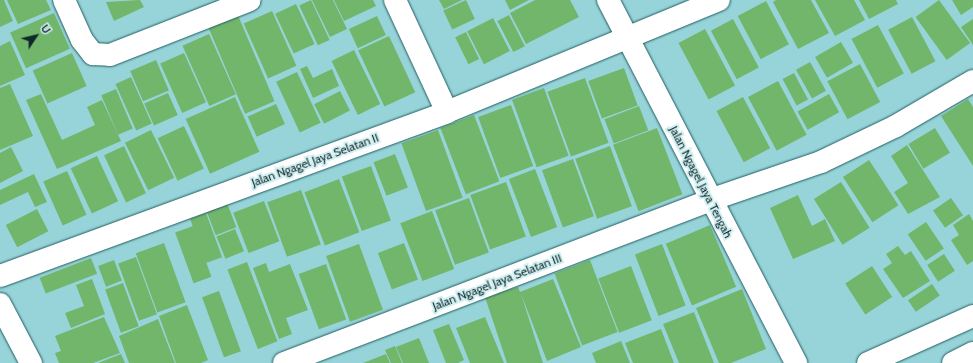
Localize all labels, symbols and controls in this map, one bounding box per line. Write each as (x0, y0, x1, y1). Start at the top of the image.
north arrow (16, 16, 56, 56)
text: U (38, 22, 54, 36)
street label: Jalan Ngagel Jaya Tengah (666, 124, 736, 240)
street label: Jalan Ngagel Jaya Selatan II (249, 130, 381, 190)
street label: Jalan Ngagel Jaya Selatan III (430, 251, 564, 313)

